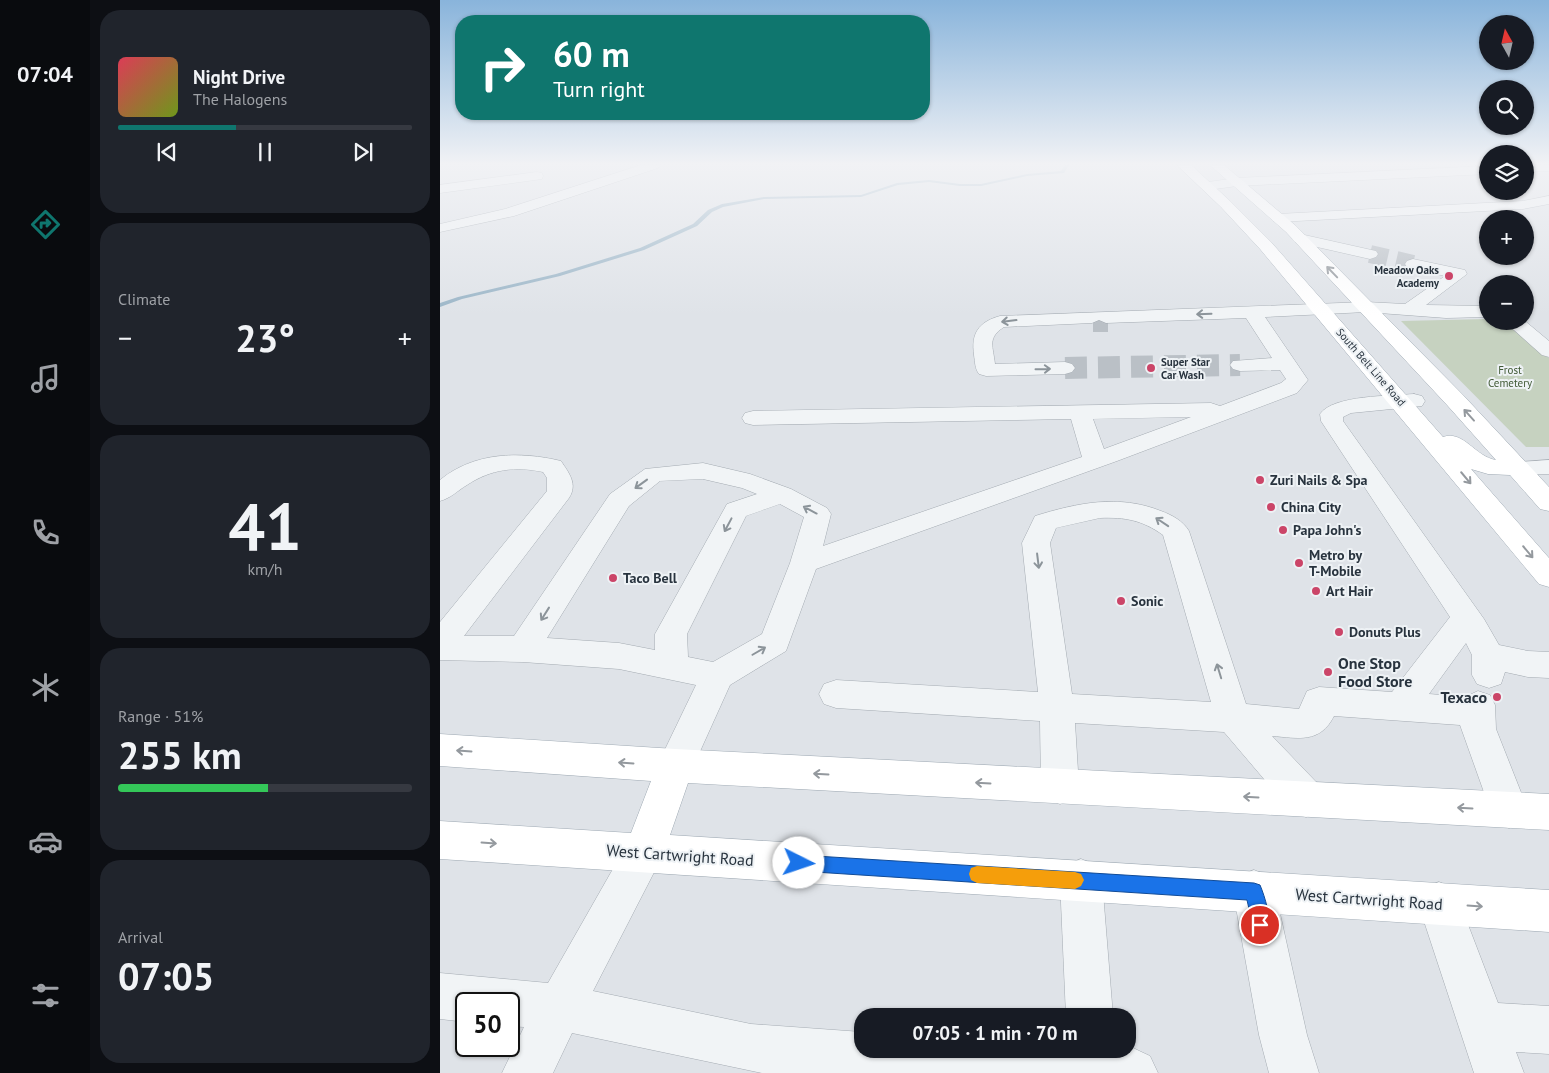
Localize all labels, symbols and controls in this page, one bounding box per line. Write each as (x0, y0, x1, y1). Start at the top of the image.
north arrow (1479, 15, 1534, 70)
map controls (1479, 15, 1534, 330)
text: 60 m (553, 31, 630, 77)
icon: right (470, 35, 535, 100)
text: 07:04 (17, 60, 73, 88)
text: Night Drive (193, 65, 285, 89)
text: Turn right (553, 75, 645, 103)
button: search (1479, 80, 1534, 135)
text: The Halogens (193, 89, 287, 109)
icon: previous (153, 138, 181, 166)
icon: pause (251, 138, 279, 166)
icon: next (349, 138, 377, 166)
button: layers (1479, 145, 1534, 200)
icon: directions (28, 207, 63, 242)
button: + (1479, 210, 1534, 265)
place label: Meadow Oaks Academy (1374, 263, 1440, 290)
one-way arrow (1326, 266, 1338, 279)
marker: Meadow Oaks Academy (1443, 270, 1455, 282)
button: − (1479, 275, 1534, 330)
text: Climate (118, 289, 170, 309)
one-way arrow (1196, 309, 1212, 318)
text: 23° (235, 313, 295, 362)
one-way arrow (1001, 316, 1017, 326)
text: − (118, 319, 132, 356)
text: + (398, 319, 412, 356)
street label: South Belt Line Road (1333, 325, 1409, 409)
place label: Super Star Car Wash (1161, 355, 1210, 382)
icon: music (28, 361, 63, 396)
marker: Super Star Car Wash (1145, 362, 1157, 374)
park label: Frost Cemetery (1488, 363, 1533, 390)
one-way arrow (1034, 364, 1051, 374)
one-way arrow (1463, 408, 1475, 421)
place label: Zuri Nails & Spa (1270, 471, 1368, 489)
one-way arrow (1460, 472, 1472, 485)
marker: Zuri Nails & Spa (1254, 474, 1266, 486)
one-way arrow (634, 479, 648, 489)
text: 41 (228, 484, 302, 568)
place label: China City (1281, 498, 1341, 516)
marker: China City (1265, 501, 1277, 513)
one-way arrow (803, 504, 818, 514)
icon: phone (28, 515, 63, 550)
one-way arrow (1155, 517, 1169, 527)
one-way arrow (723, 518, 733, 533)
place label: Papa John's (1293, 521, 1362, 539)
marker: Papa John's (1277, 524, 1289, 536)
one-way arrow (1522, 545, 1533, 558)
place label: Metro by T-Mobile (1309, 546, 1363, 580)
one-way arrow (1033, 553, 1043, 569)
marker: Metro by T-Mobile (1293, 557, 1305, 569)
text: km/h (247, 559, 283, 579)
place label: Taco Bell (623, 569, 678, 587)
marker: Taco Bell (607, 572, 619, 584)
place label: Art Hair (1326, 582, 1373, 600)
marker: Art Hair (1310, 585, 1322, 597)
place label: Sonic (1131, 592, 1163, 610)
marker: Sonic (1115, 595, 1127, 607)
one-way arrow (540, 606, 550, 620)
place label: Donuts Plus (1349, 623, 1421, 641)
marker: Donuts Plus (1333, 626, 1345, 638)
one-way arrow (752, 646, 766, 656)
place label: One Stop Food Store (1338, 653, 1412, 691)
one-way arrow (1213, 663, 1223, 679)
marker: One Stop Food Store (1322, 666, 1334, 678)
icon: climate (28, 670, 63, 705)
place label: Texaco (1441, 687, 1487, 707)
marker: Texaco (1491, 691, 1503, 703)
text: Range · 51% (118, 706, 203, 726)
text: 255 km (118, 730, 242, 779)
one-way arrow (456, 747, 472, 756)
one-way arrow (619, 758, 635, 767)
one-way arrow (813, 769, 829, 779)
one-way arrow (975, 778, 991, 787)
one-way arrow (1243, 792, 1259, 801)
one-way arrow (1458, 803, 1474, 812)
icon: car (28, 824, 63, 859)
position arrow (772, 836, 824, 888)
one-way arrow (480, 839, 496, 848)
street label: West Cartwright Road (606, 840, 754, 870)
street label: West Cartwright Road (1295, 884, 1443, 914)
one-way arrow (1467, 901, 1483, 910)
pin (1239, 904, 1281, 946)
icon: arrive (1246, 911, 1274, 939)
text: Arrival (118, 927, 163, 947)
text: 07:05 (118, 951, 214, 1000)
icon: filters (28, 978, 63, 1013)
speed limit sign: 50 (455, 992, 520, 1057)
text: 07:05 · 1 min · 70 m (912, 1021, 1078, 1045)

